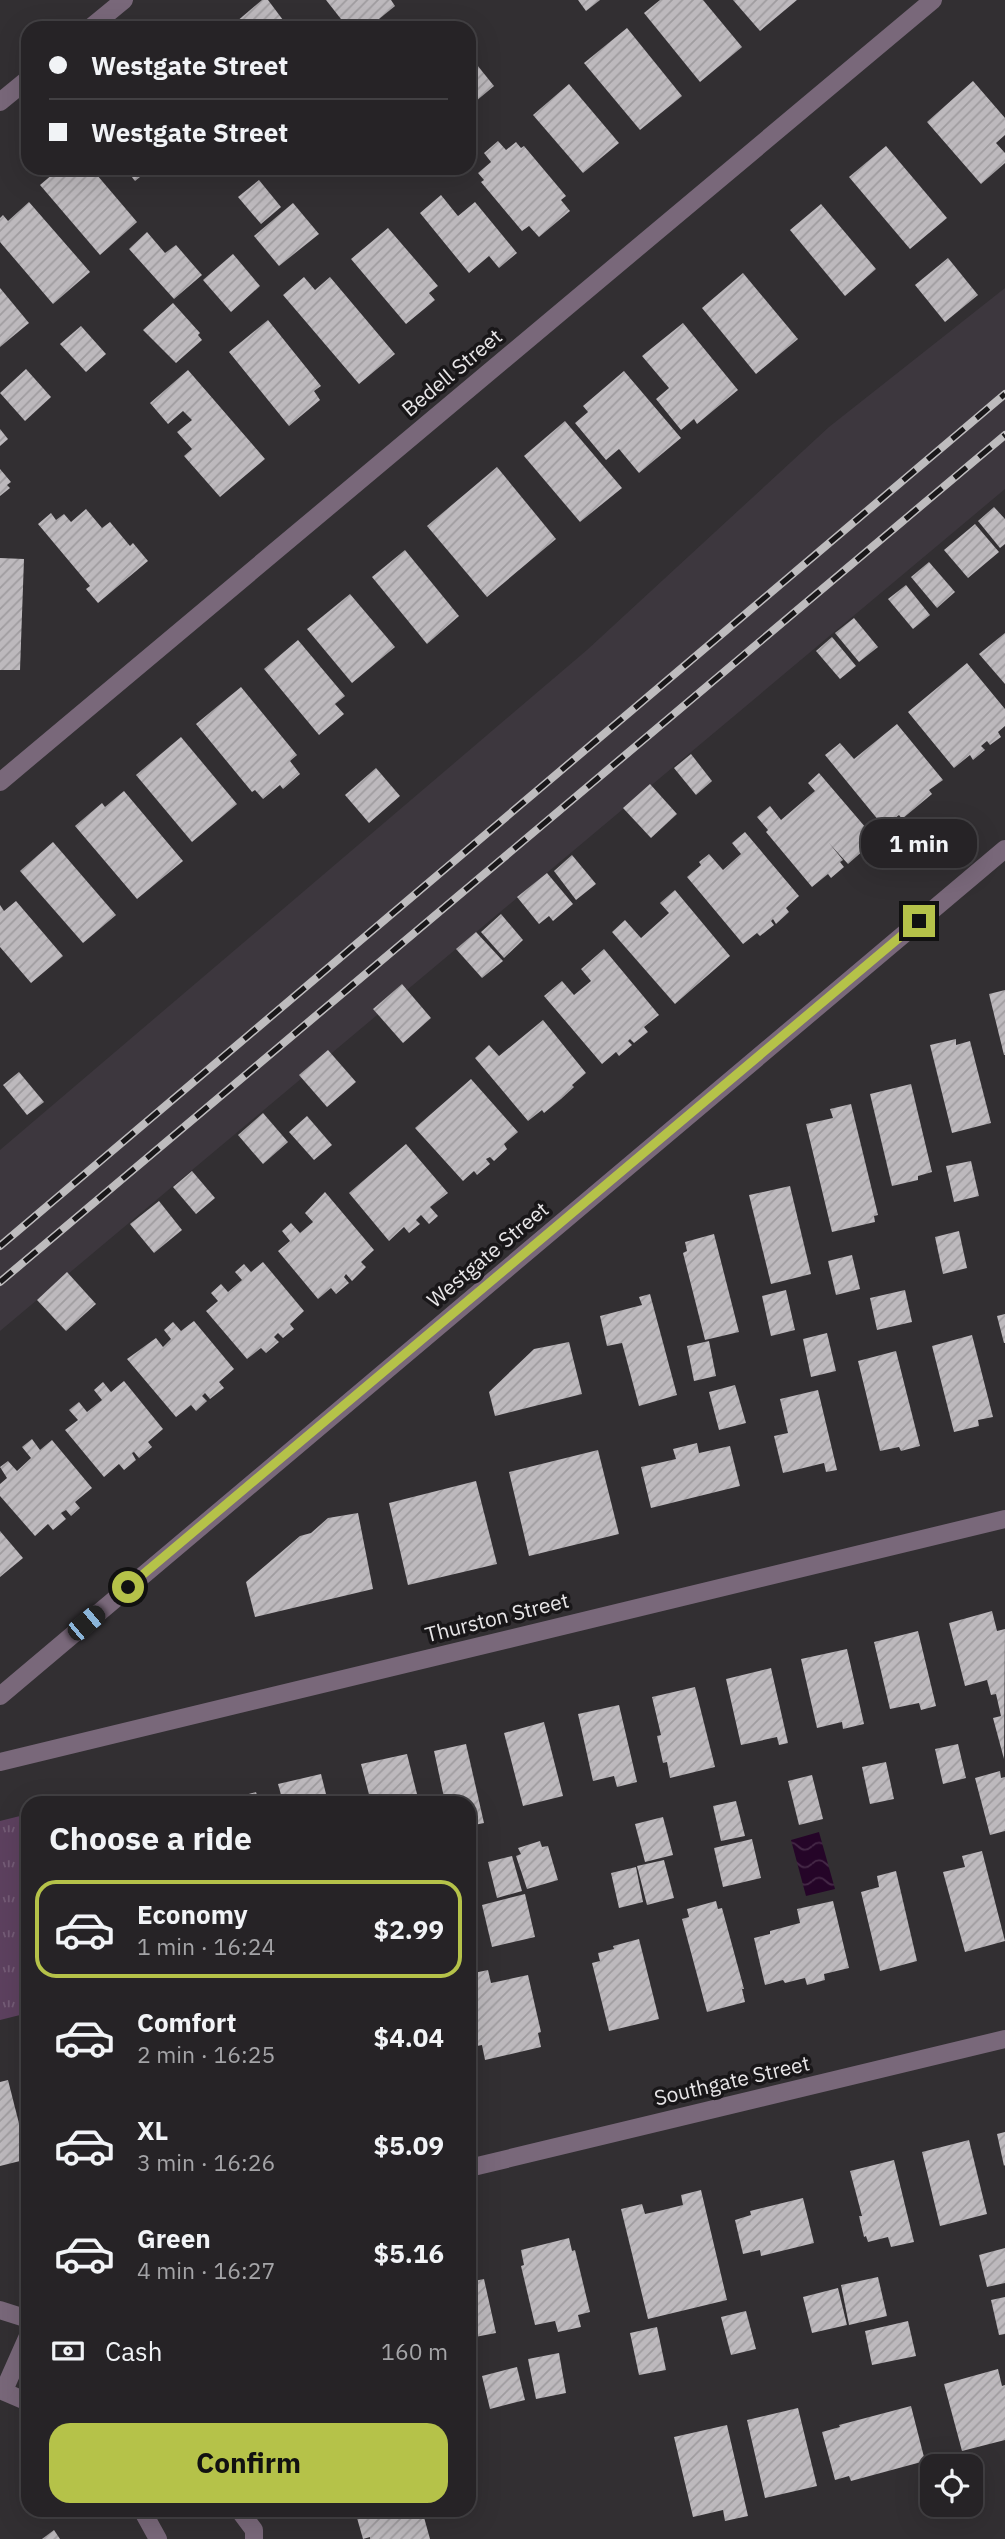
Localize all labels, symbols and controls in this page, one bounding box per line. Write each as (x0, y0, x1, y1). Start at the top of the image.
text: Westgate Street (91, 48, 288, 82)
text: Westgate Street (91, 115, 288, 149)
street label: Bedell Street (395, 322, 507, 422)
callout: 1 min (861, 820, 977, 869)
text: 1 min (889, 828, 949, 858)
route end (903, 905, 935, 937)
street label: Westgate Street (421, 1195, 554, 1313)
route start (112, 1571, 144, 1603)
street label: Thurston Street (422, 1586, 572, 1648)
car (64, 1601, 109, 1645)
text: Choose a ride (49, 1817, 252, 1859)
text: Economy (137, 1897, 248, 1931)
icon: car (53, 1898, 116, 1961)
text: $2.99 (374, 1912, 444, 1946)
text: 1 min · 16:24 (137, 1931, 275, 1961)
text: Comfort (137, 2005, 236, 2039)
icon: car (53, 2006, 116, 2069)
text: $4.04 (374, 2020, 444, 2054)
text: 2 min · 16:25 (137, 2039, 275, 2069)
street label: Southgate Street (651, 2049, 812, 2112)
text: XL (137, 2113, 168, 2147)
icon: car (53, 2114, 116, 2177)
text: $5.09 (374, 2128, 444, 2162)
text: 3 min · 16:26 (137, 2147, 275, 2177)
text: Green (137, 2221, 211, 2255)
icon: car (53, 2222, 116, 2285)
text: $5.16 (374, 2236, 444, 2270)
text: 4 min · 16:27 (137, 2255, 275, 2285)
icon: cash (49, 2332, 87, 2370)
text: Cash (105, 2334, 162, 2368)
text: 160 m (381, 2336, 448, 2366)
button: Confirm (49, 2423, 448, 2503)
map controls (920, 2454, 983, 2517)
button: locate (920, 2454, 983, 2517)

